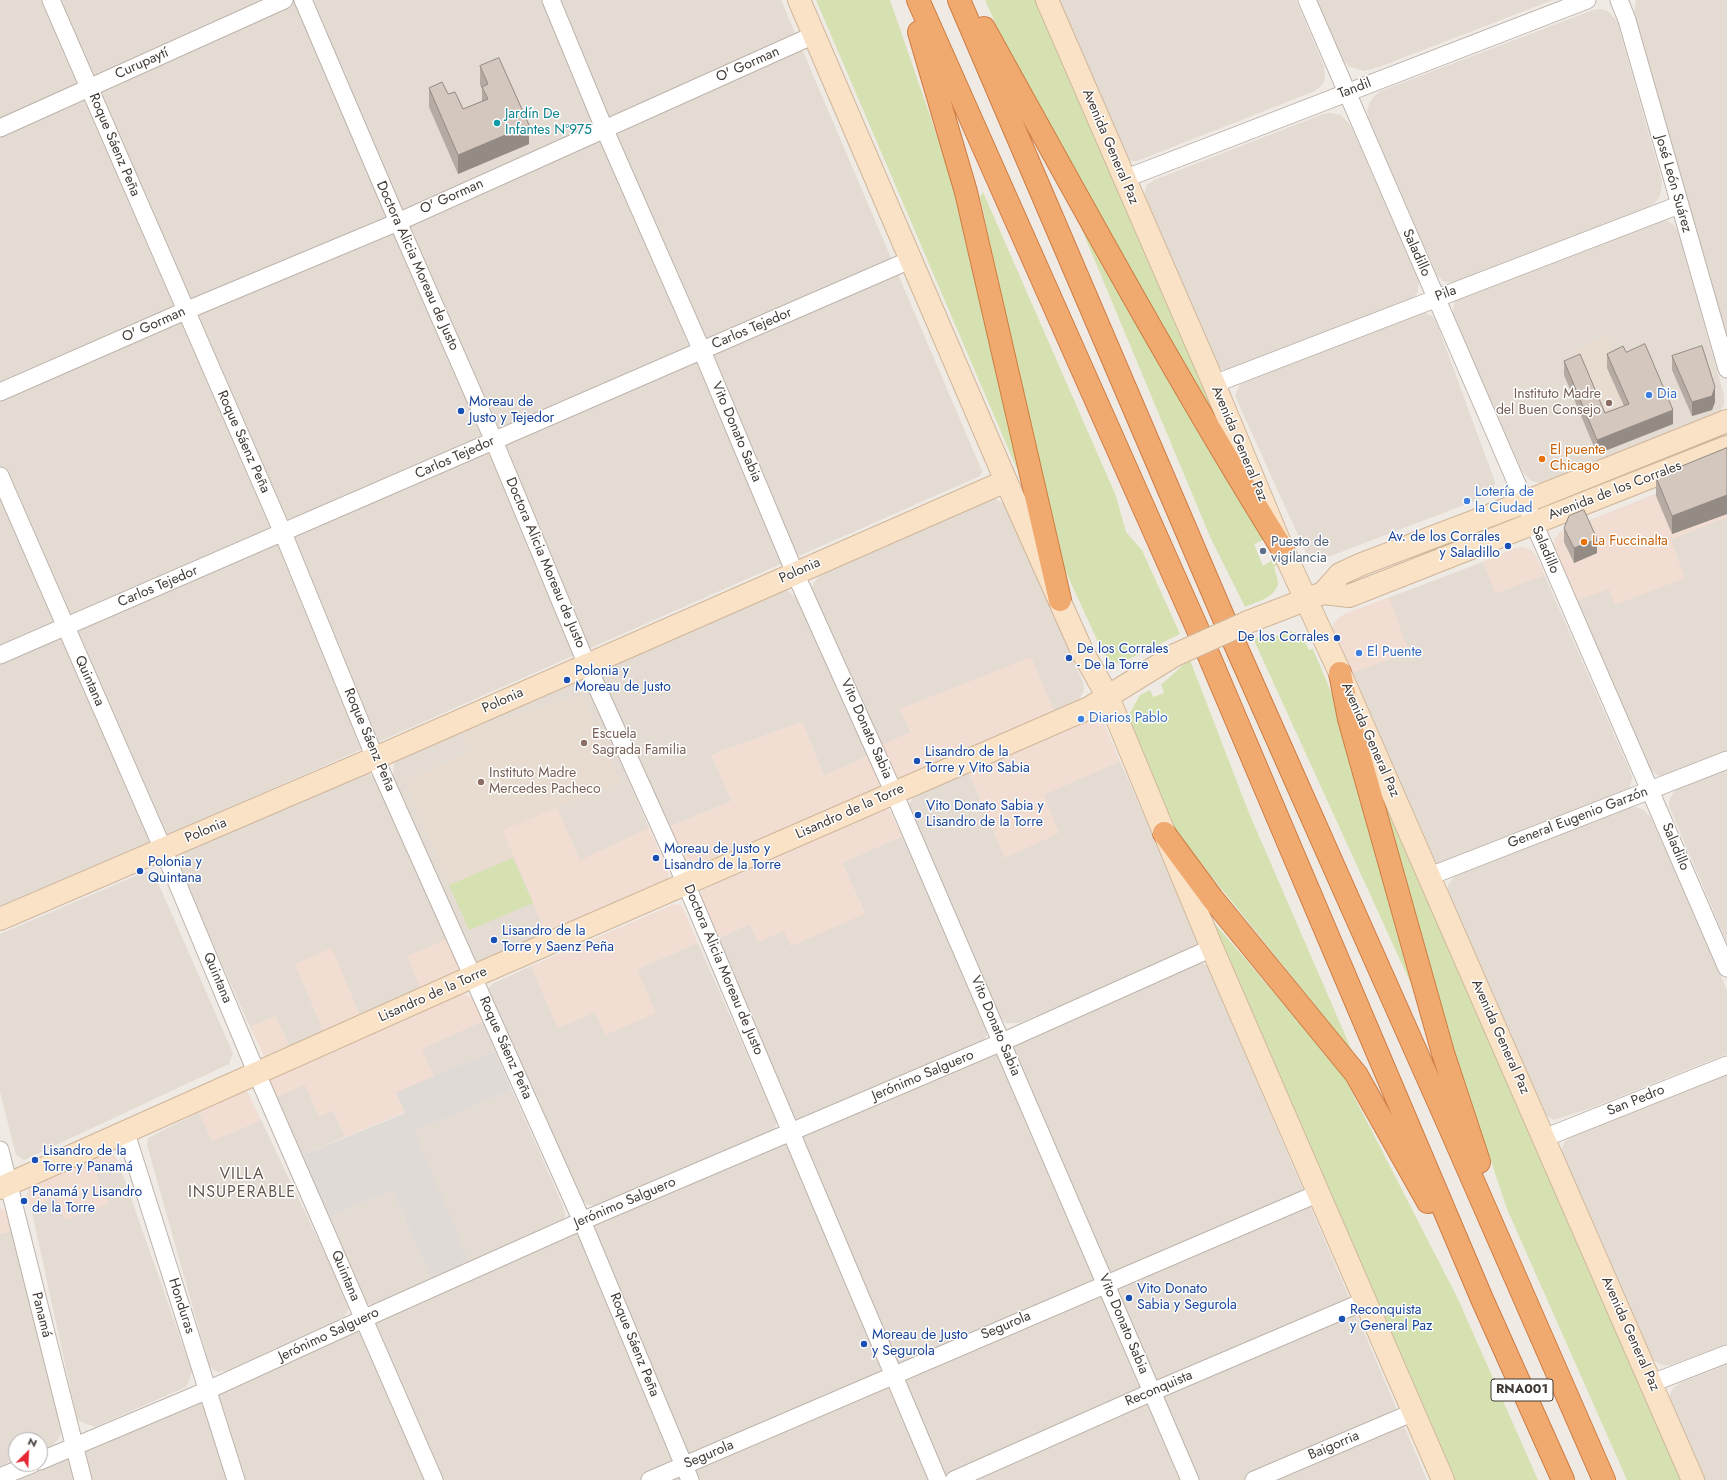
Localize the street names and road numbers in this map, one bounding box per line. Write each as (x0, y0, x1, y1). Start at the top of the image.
street label: O' Gorman (714, 44, 782, 86)
street label: Curupaytí (113, 45, 171, 83)
street label: Tandil (1336, 75, 1374, 103)
street label: Avenida General Paz (1078, 87, 1142, 207)
street label: Roque Sáenz Peña (85, 91, 143, 199)
street label: José León Suárez (1651, 133, 1695, 235)
street label: O' Gorman (418, 176, 486, 218)
street label: Doctora Alicia Moreau de Justo (372, 179, 462, 353)
street label: Saladillo (1398, 227, 1434, 279)
street label: Pila (1433, 282, 1459, 306)
street label: O' Gorman (120, 304, 188, 346)
street label: Carlos Tejedor (709, 305, 795, 353)
street label: Vito Donato Sabia (707, 379, 765, 485)
street label: Avenida General Paz (1207, 384, 1271, 504)
street label: Roque Sáenz Peña (213, 388, 273, 496)
street label: Carlos Tejedor (413, 433, 497, 483)
street label: Avenida de los Corrales (1546, 458, 1684, 524)
street label: Doctora Alicia Moreau de Justo (501, 475, 589, 651)
street label: Saladillo (1527, 524, 1563, 576)
street label: Polonia (777, 554, 823, 588)
street label: Carlos Tejedor (115, 563, 201, 611)
street label: Quintana (70, 653, 108, 709)
street label: Vito Donato Sabia (837, 677, 895, 781)
street label: Avenida General Paz (1337, 680, 1403, 800)
street label: Polonia (480, 684, 526, 718)
street label: Roque Sáenz Peña (340, 686, 398, 794)
street label: Lisandro de la Torre (793, 781, 907, 843)
street label: General Eugenio Garzón (1506, 784, 1650, 852)
street label: Polonia (183, 815, 229, 847)
street label: Saladillo (1657, 821, 1693, 873)
street label: Doctora Alicia Moreau de Justo (679, 882, 767, 1058)
street label: Quintana (199, 950, 235, 1006)
street label: Lisandro de la Torre (376, 964, 490, 1026)
street label: Vito Donato Sabia (966, 973, 1024, 1079)
street label: Avenida General Paz (1467, 977, 1533, 1097)
street label: Roque Sáenz Peña (475, 994, 535, 1102)
street label: Jerónimo Salguero (870, 1047, 976, 1105)
street label: San Pedro (1605, 1082, 1667, 1120)
street label: Jerónimo Salguero (572, 1174, 678, 1232)
street label: Quintana (327, 1248, 363, 1304)
street label: Vito Donato Sabia (1094, 1271, 1152, 1377)
street label: Avenida General Paz (1597, 1274, 1663, 1394)
street label: Honduras (164, 1276, 198, 1336)
street label: Panamá (27, 1291, 55, 1339)
street label: Roque Sáenz Peña (606, 1291, 662, 1399)
street label: Jerónimo Salguero (276, 1304, 382, 1366)
street label: Segurola (979, 1308, 1033, 1344)
street label: Reconquista (1123, 1367, 1195, 1411)
road number: RNA001 (1491, 1379, 1553, 1401)
street label: Baigorria (1306, 1428, 1362, 1464)
street label: Segurola (682, 1437, 736, 1473)

